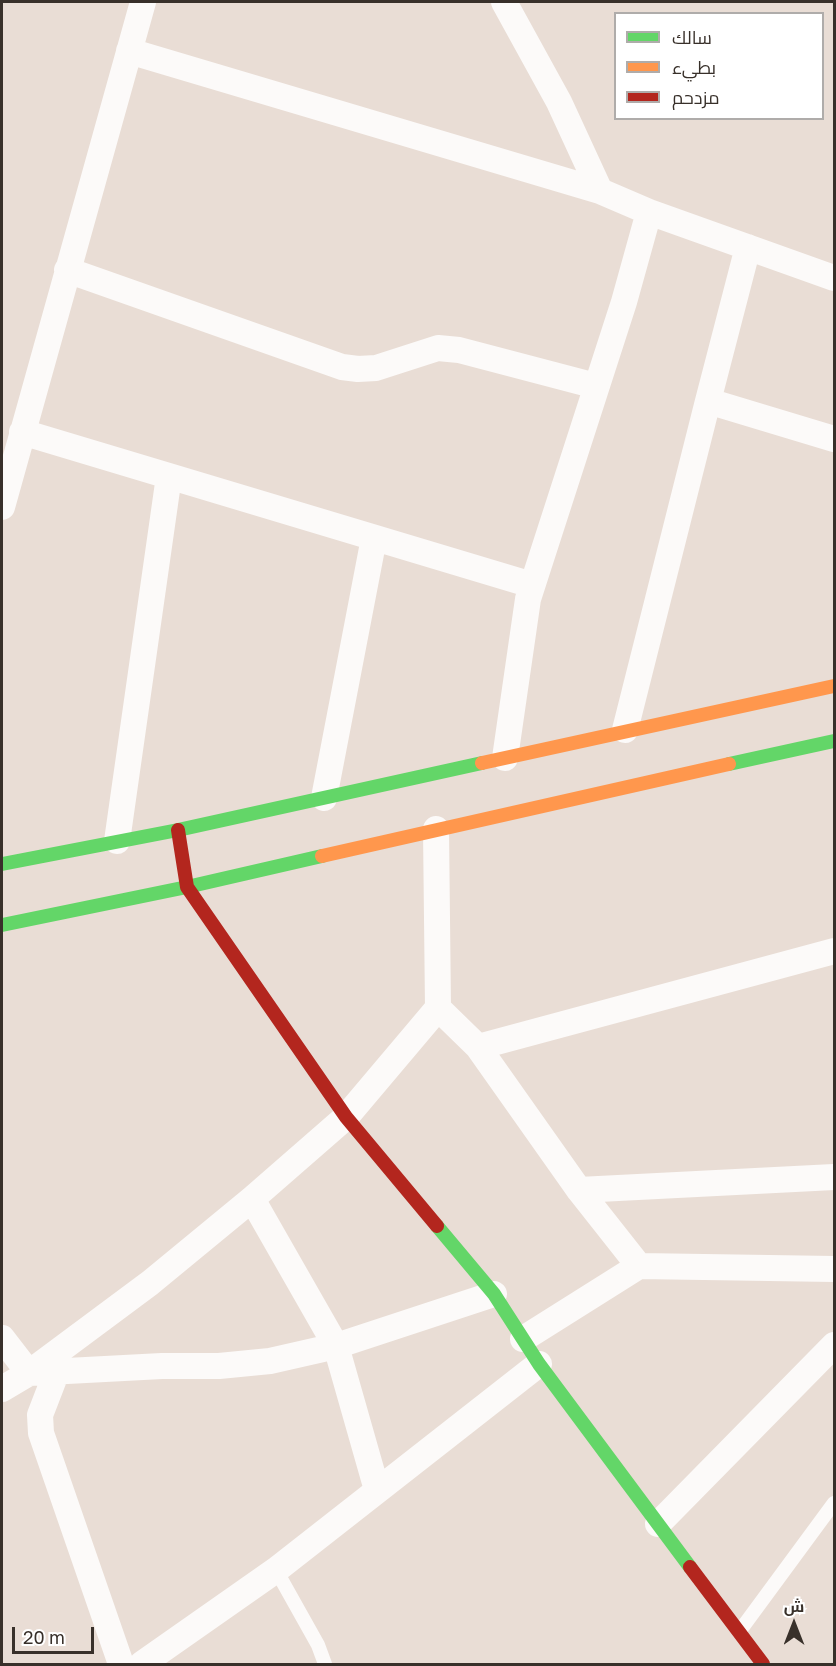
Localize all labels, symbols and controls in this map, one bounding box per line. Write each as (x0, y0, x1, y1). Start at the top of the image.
legend (614, 12, 824, 120)
text: سالك (672, 26, 712, 48)
text: بطيء (672, 56, 716, 78)
text: مزدحم (672, 86, 720, 108)
north arrow (764, 1594, 824, 1654)
text: ش (784, 1596, 804, 1616)
scale bar (15, 1615, 98, 1653)
text: 20 m (23, 1626, 65, 1648)

